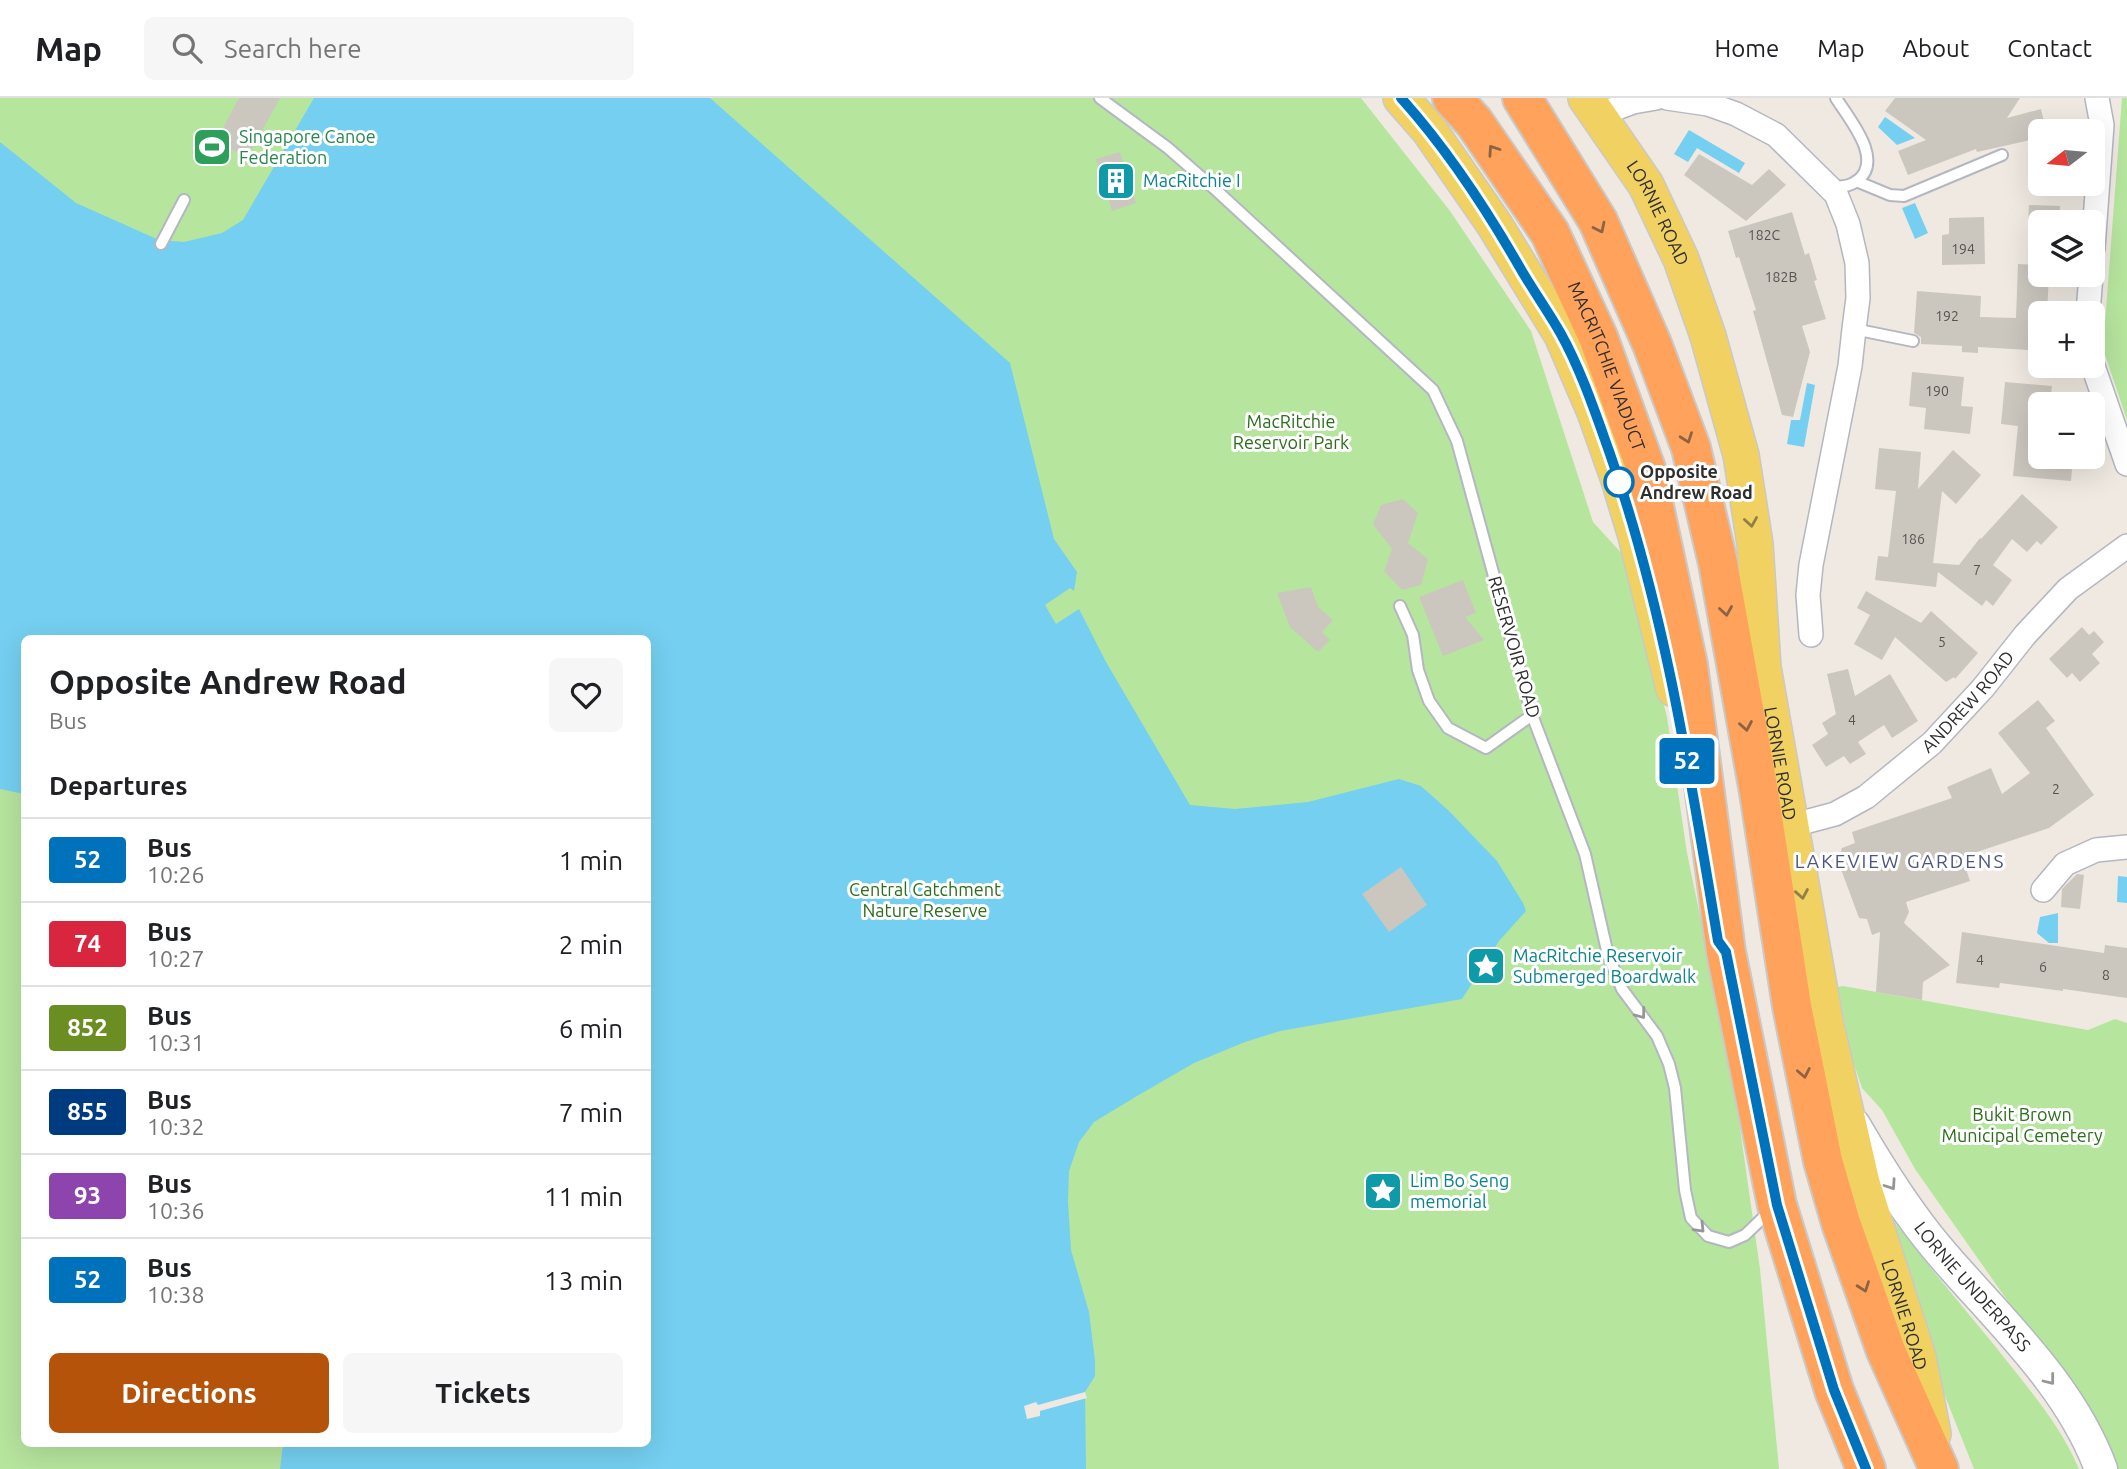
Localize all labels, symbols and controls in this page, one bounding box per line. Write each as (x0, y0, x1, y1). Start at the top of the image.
search box (144, 17, 634, 80)
icon: search (168, 29, 206, 67)
text: Map (35, 30, 102, 67)
text: Search here (224, 34, 362, 63)
text: Home (1714, 35, 1779, 62)
text: Map (1817, 35, 1864, 62)
text: About (1902, 35, 1969, 62)
text: Contact (2007, 35, 2092, 62)
north arrow (2028, 119, 2105, 196)
map controls (2028, 119, 2105, 469)
sports icon: Singapore Canoe Federation (191, 126, 233, 168)
place label: Singapore Canoe Federation (239, 126, 376, 167)
one-way arrow (1489, 145, 1501, 158)
street label: LORNIE ROAD (1623, 156, 1693, 268)
building icon: MacRitchie I (1095, 160, 1137, 202)
place label: MacRitchie I (1143, 170, 1241, 190)
button: layers (2028, 210, 2105, 287)
one-way arrow (1592, 221, 1606, 233)
house number: 182C (1748, 227, 1781, 243)
house number: 194 (1951, 241, 1975, 257)
house number: 182B (1765, 269, 1797, 285)
street label: MACRITCHIE VIADUCT (1565, 278, 1650, 453)
button: + (2028, 301, 2105, 378)
house number: 192 (1935, 308, 1959, 324)
house number: 190 (1925, 383, 1949, 399)
button: − (2028, 392, 2105, 469)
park label: MacRitchie Reservoir Park (1233, 411, 1349, 452)
one-way arrow (1678, 431, 1692, 443)
place label: Opposite Andrew Road (1640, 461, 1753, 502)
marker: Opposite Andrew Road (1604, 467, 1634, 497)
one-way arrow (1743, 516, 1758, 528)
house number: 186 (1901, 531, 1925, 547)
house number: 7 (1973, 562, 1981, 578)
street label: RESERVOIR ROAD (1485, 574, 1545, 720)
one-way arrow (1718, 605, 1733, 617)
house number: 5 (1938, 634, 1946, 650)
street label: ANDREW ROAD (1918, 647, 2018, 756)
button: heart (549, 658, 623, 732)
text: Opposite Andrew Road (49, 663, 406, 700)
street label: LORNIE ROAD (1761, 705, 1801, 822)
text: Bus (49, 708, 87, 733)
house number: 4 (1848, 712, 1856, 728)
one-way arrow (1738, 720, 1753, 732)
line badge: 52 (1656, 738, 1718, 784)
text: 52 (1673, 747, 1701, 774)
text: Departures (49, 771, 187, 800)
house number: 2 (2052, 781, 2060, 797)
text: Bus (147, 833, 192, 862)
text: 52 (74, 846, 101, 873)
text: 1 min (559, 846, 623, 875)
district label: LAKEVIEW GARDENS (1795, 850, 2005, 872)
text: 10:26 (147, 862, 205, 887)
park label: Central Catchment Nature Reserve (849, 879, 1001, 920)
one-way arrow (1794, 888, 1809, 900)
text: Bus (147, 917, 192, 946)
text: 74 (74, 930, 101, 957)
text: 2 min (559, 930, 623, 959)
place icon: MacRitchie Reservoir Submerged Boardwalk (1465, 945, 1507, 987)
place label: MacRitchie Reservoir Submerged Boardwalk (1513, 945, 1696, 986)
text: 10:27 (147, 946, 205, 971)
house number: 4 (1976, 952, 1984, 968)
house number: 6 (2039, 959, 2047, 975)
house number: 8 (2102, 967, 2110, 983)
text: Bus (147, 1001, 192, 1030)
one-way arrow (1633, 1006, 1645, 1019)
text: 852 (67, 1014, 108, 1041)
text: 6 min (559, 1014, 623, 1043)
text: 10:31 (147, 1030, 205, 1055)
one-way arrow (1796, 1067, 1811, 1079)
text: Bus (147, 1085, 192, 1114)
text: 855 (67, 1098, 108, 1125)
text: 7 min (559, 1098, 623, 1127)
park label: Bukit Brown Municipal Cemetery (1941, 1104, 2103, 1145)
text: 10:32 (147, 1114, 205, 1139)
text: Bus (147, 1169, 192, 1198)
place icon: Lim Bo Seng memorial (1362, 1170, 1404, 1212)
place label: Lim Bo Seng memorial (1410, 1170, 1509, 1211)
one-way arrow (1882, 1177, 1895, 1190)
text: 93 (74, 1182, 101, 1209)
text: 11 min (544, 1182, 623, 1211)
text: 10:36 (147, 1198, 205, 1223)
street label: LORNIE UNDERPASS (1911, 1218, 2035, 1355)
one-way arrow (1692, 1220, 1705, 1233)
text: Bus (147, 1253, 192, 1282)
street label: LORNIE ROAD (1878, 1257, 1931, 1372)
text: 52 (74, 1266, 101, 1293)
text: 13 min (544, 1266, 623, 1295)
one-way arrow (1856, 1280, 1870, 1292)
text: 10:38 (147, 1282, 205, 1307)
button: Directions (49, 1353, 329, 1433)
button: Tickets (343, 1353, 623, 1433)
one-way arrow (2042, 1372, 2055, 1384)

